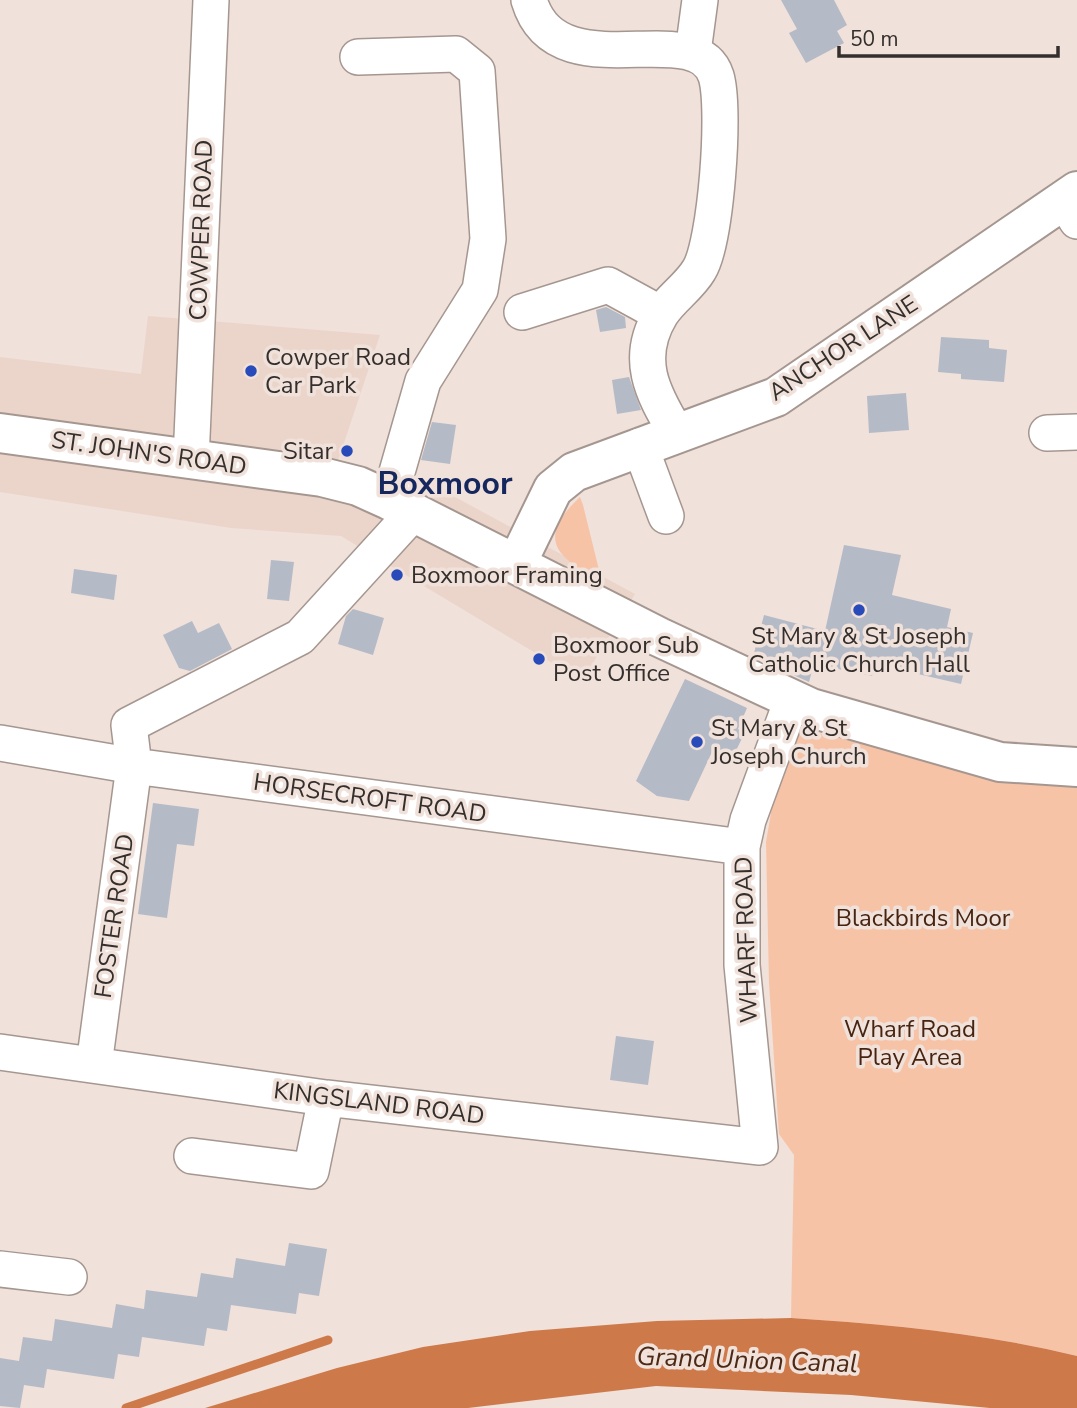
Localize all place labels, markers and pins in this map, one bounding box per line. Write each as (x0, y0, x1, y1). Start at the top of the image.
place label: Cowper Road Car Park (265, 341, 411, 401)
marker: Cowper Road Car Park (243, 363, 259, 379)
place label: Sitar (283, 435, 333, 467)
marker: Sitar (339, 443, 355, 459)
place label: Boxmoor Framing (411, 559, 603, 591)
marker: Boxmoor Framing (389, 567, 405, 583)
marker: St Mary & St Joseph Catholic Church Hall (851, 602, 867, 618)
place label: St Mary & St Joseph Catholic Church Hall (748, 620, 970, 680)
place label: Boxmoor Sub Post Office (553, 629, 699, 689)
marker: Boxmoor Sub Post Office (531, 651, 547, 667)
place label: St Mary & St Joseph Church (710, 712, 867, 772)
marker: St Mary & St Joseph Church (689, 734, 705, 750)

